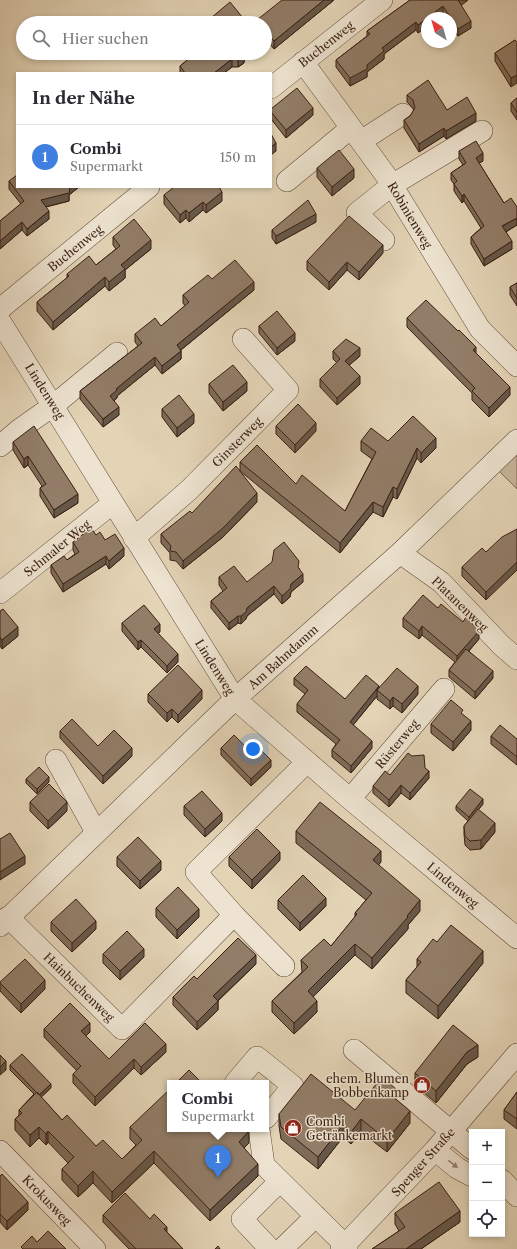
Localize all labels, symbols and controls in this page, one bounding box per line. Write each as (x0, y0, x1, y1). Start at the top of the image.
north arrow (421, 12, 457, 48)
search box (16, 16, 272, 60)
street label: Buchenweg (295, 17, 357, 70)
icon: search (30, 27, 52, 49)
text: Hier suchen (62, 29, 149, 48)
text: In der Nähe (32, 88, 135, 108)
text: Combi (70, 139, 122, 158)
text: 1 (42, 149, 48, 165)
text: 150 m (220, 149, 256, 165)
text: Supermarkt (70, 158, 143, 174)
street label: Robinienweg (384, 179, 436, 251)
street label: Buchenweg (45, 221, 106, 275)
street label: Lindenweg (22, 360, 68, 422)
street label: Ginsterweg (209, 413, 266, 470)
street label: Schmaler Weg (21, 516, 94, 579)
street label: Platanenweg (429, 573, 492, 635)
street label: Am Bahndamm (244, 622, 321, 693)
street label: Lindenweg (192, 636, 238, 698)
street label: Rüsterweg (372, 716, 422, 772)
your location (243, 739, 263, 759)
street label: Lindenweg (424, 859, 482, 911)
street label: Hainbuchenweg (40, 949, 118, 1025)
place label: ehem. Blumen Bobbenkamp (326, 1071, 409, 1100)
shop icon: ehem. Blumen Bobbenkamp (412, 1075, 432, 1095)
popup (167, 1080, 269, 1132)
text: Combi (181, 1089, 233, 1108)
text: Supermarkt (181, 1108, 255, 1124)
place label: Combi Getränkemarkt (306, 1114, 393, 1143)
shop icon: Combi Getränkemarkt (283, 1118, 303, 1138)
street label: Spenger Straße (388, 1124, 458, 1200)
map controls (469, 1129, 505, 1237)
button: + (469, 1129, 505, 1165)
pin: 1 (205, 1145, 231, 1178)
one-way arrow (447, 1160, 458, 1169)
button: − (469, 1165, 505, 1201)
street label: Krokusweg (19, 1172, 75, 1229)
button: locate (469, 1201, 505, 1237)

